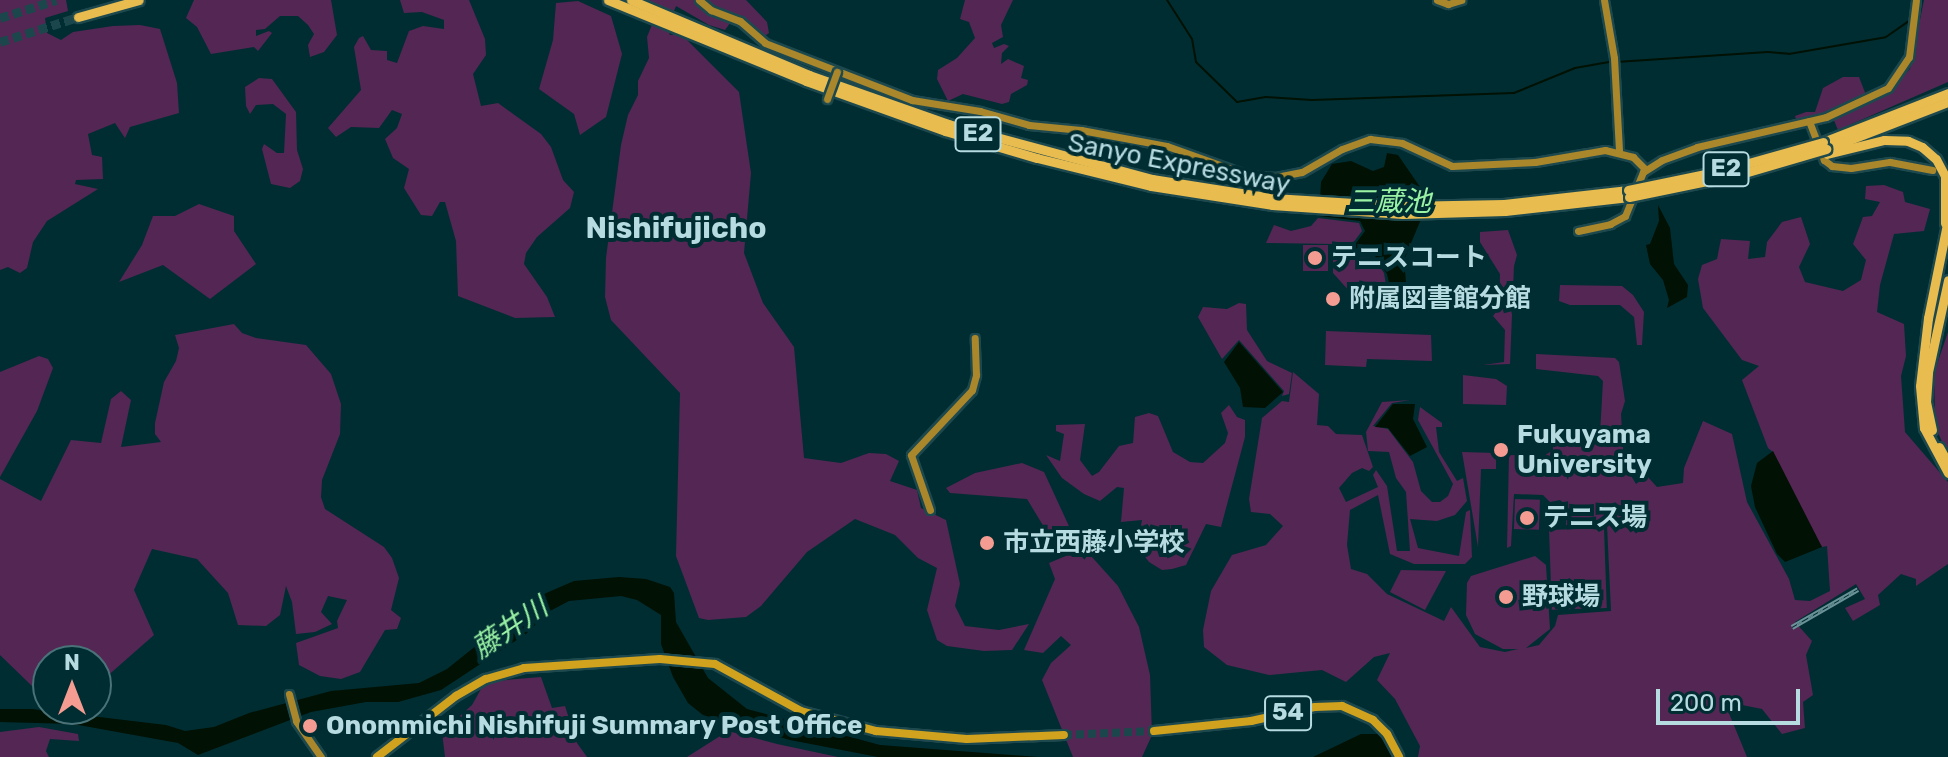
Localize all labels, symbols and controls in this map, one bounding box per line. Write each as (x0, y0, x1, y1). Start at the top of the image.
road number: E2 (954, 114, 1002, 154)
street label: Sanyo Expressway (1065, 127, 1293, 201)
road number: E2 (1702, 149, 1750, 189)
water label: 三蔵池 (1347, 185, 1431, 219)
district label: Nishifujicho (586, 210, 766, 246)
place label: テニスコート (1331, 242, 1487, 274)
marker: テニスコート (1306, 249, 1324, 267)
place label: 附属図書館分館 (1349, 283, 1531, 315)
marker: 附属図書館分館 (1324, 290, 1342, 308)
place label: Fukuyama University (1517, 419, 1652, 480)
marker: Fukuyama University (1492, 441, 1510, 459)
place label: テニス場 (1543, 502, 1647, 534)
marker: テニス場 (1518, 509, 1536, 527)
place label: 市立西藤小学校 (1003, 527, 1185, 559)
marker: 市立西藤小学校 (978, 534, 996, 552)
place label: 野球場 (1522, 581, 1600, 613)
marker: 野球場 (1497, 588, 1515, 606)
water label: 藤井川 (466, 591, 554, 665)
north arrow (32, 645, 112, 725)
text: N (64, 649, 80, 676)
scale bar (1660, 673, 1804, 723)
text: 200 m (1670, 689, 1742, 717)
road number: 54 (1264, 693, 1312, 733)
place label: Onommichi Nishifuji Summary Post Office (326, 710, 863, 742)
marker: Onommichi Nishifuji Summary Post Office (301, 717, 319, 735)

